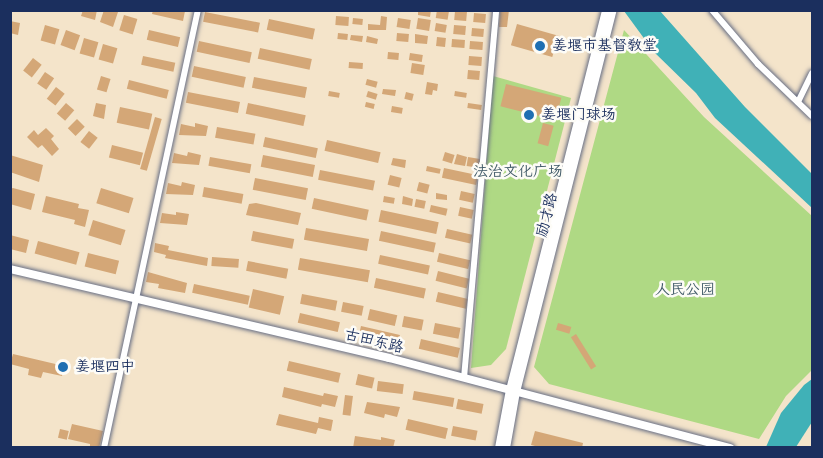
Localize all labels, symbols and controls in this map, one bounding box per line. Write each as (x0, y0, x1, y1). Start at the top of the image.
place label: 姜堰市基督教堂 (552, 37, 657, 55)
marker: 姜堰市基督教堂 (533, 39, 547, 53)
place label: 姜堰门球场 (541, 106, 616, 124)
marker: 姜堰门球场 (522, 108, 536, 122)
park label: 法治文化广场 (473, 163, 563, 181)
street label: 励才路 (533, 191, 561, 239)
park label: 人民公园 (655, 281, 715, 299)
street label: 古田东路 (343, 325, 405, 357)
place label: 姜堰四中 (75, 358, 135, 376)
marker: 姜堰四中 (56, 360, 70, 374)

